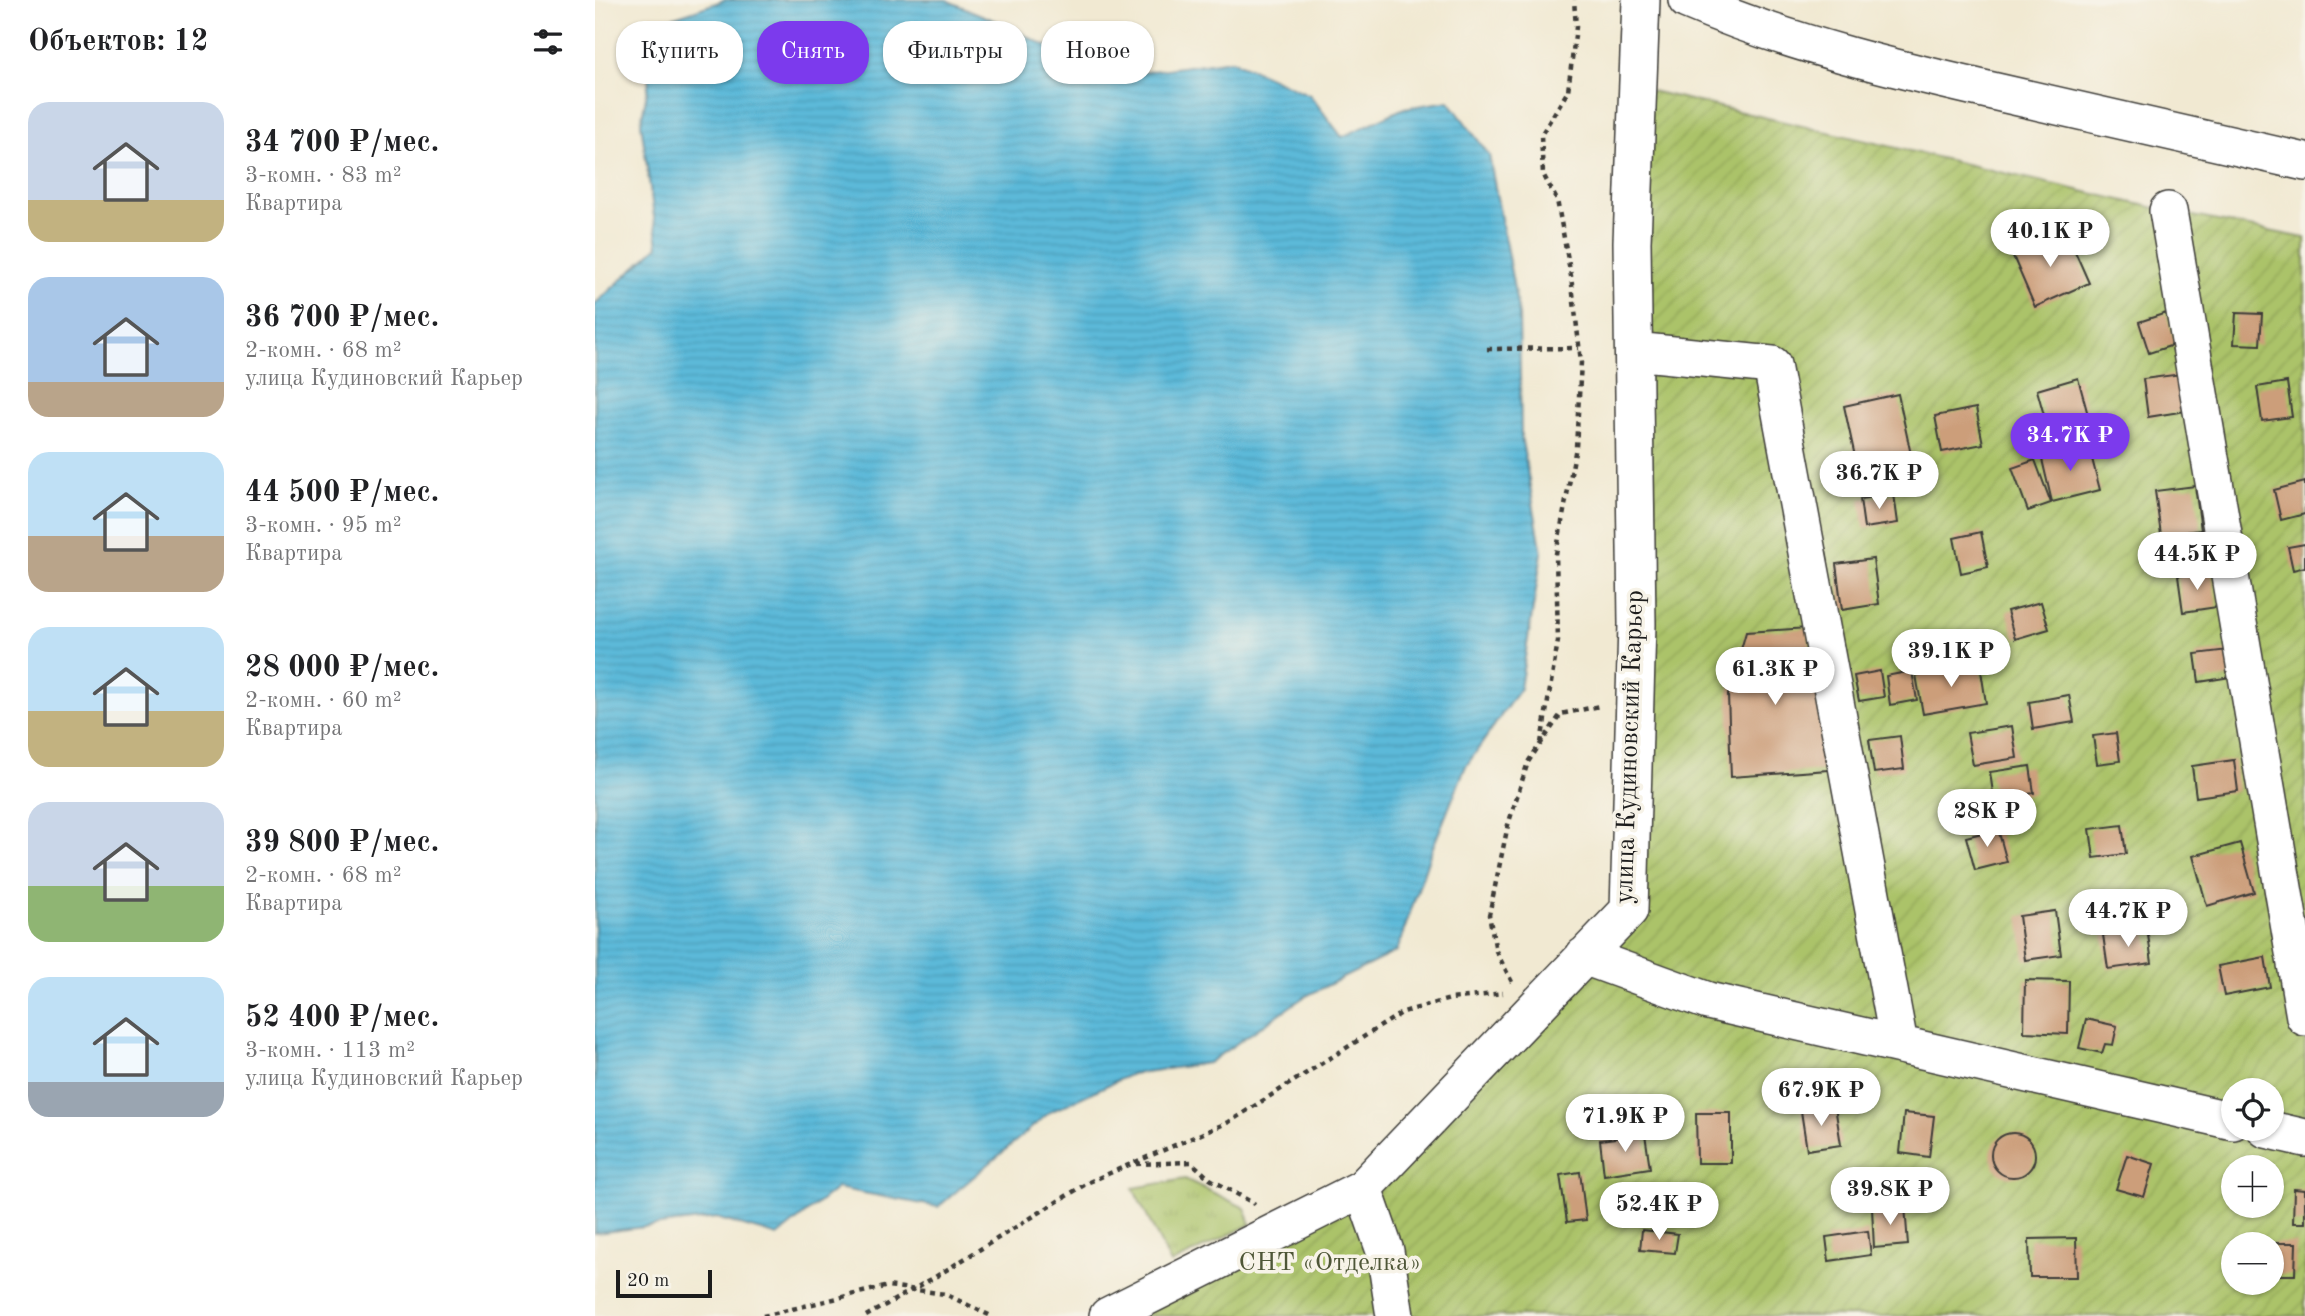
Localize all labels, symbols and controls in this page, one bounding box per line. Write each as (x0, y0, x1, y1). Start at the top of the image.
chip: Купить (616, 21, 743, 84)
chip: Снять (757, 21, 869, 84)
chip: Фильтры (883, 21, 1027, 84)
chip: Новое (1041, 21, 1154, 84)
icon: filters (529, 23, 567, 61)
text: Объектов: 12 (28, 27, 208, 57)
text: 34 700 ₽/мес. (245, 128, 439, 158)
icon: home (84, 130, 168, 214)
text: 3-комн. · 83 m² (245, 164, 402, 187)
text: Квартира (245, 192, 343, 215)
pin: 40.1K ₽ (1985, 210, 2115, 269)
text: 40.1K ₽ (2007, 220, 2093, 243)
text: 36 700 ₽/мес. (245, 303, 439, 333)
icon: home (84, 305, 168, 389)
text: 2-комн. · 68 m² (245, 339, 402, 362)
text: улица Кудиновский Карьер (245, 367, 523, 390)
pin: 34.7K ₽ (2005, 414, 2135, 473)
text: 34.7K ₽ (2027, 424, 2113, 447)
pin: 36.7K ₽ (1814, 452, 1944, 511)
text: 36.7K ₽ (1836, 462, 1922, 485)
text: 44 500 ₽/мес. (245, 478, 439, 508)
icon: home (84, 480, 168, 564)
text: 3-комн. · 95 m² (245, 514, 402, 537)
pin: 44.5K ₽ (2132, 532, 2262, 592)
text: Квартира (245, 542, 343, 565)
text: 44.5K ₽ (2154, 543, 2240, 566)
street label: улица Кудиновский Карьер (1612, 590, 1648, 904)
pin: 39.1K ₽ (1886, 630, 2016, 689)
text: 39.1K ₽ (1908, 640, 1994, 663)
pin: 61.3K ₽ (1710, 648, 1840, 707)
text: 28 000 ₽/мес. (245, 653, 439, 683)
icon: home (84, 655, 168, 739)
text: 61.3K ₽ (1732, 658, 1818, 681)
text: 2-комн. · 60 m² (245, 689, 402, 712)
text: Квартира (245, 717, 343, 740)
pin: 28K ₽ (1938, 790, 2036, 849)
text: 28K ₽ (1954, 800, 2020, 823)
text: 39 800 ₽/мес. (245, 828, 439, 858)
icon: home (84, 830, 168, 914)
text: 2-комн. · 68 m² (245, 864, 402, 887)
pin: 44.7K ₽ (2063, 890, 2193, 949)
text: Квартира (245, 892, 343, 915)
text: 44.7K ₽ (2085, 900, 2171, 923)
text: 52 400 ₽/мес. (245, 1003, 439, 1033)
icon: home (84, 1005, 168, 1089)
text: 3-комн. · 113 m² (245, 1039, 415, 1062)
text: улица Кудиновский Карьер (245, 1067, 523, 1090)
pin: 67.9K ₽ (1756, 1068, 1886, 1128)
map controls (2221, 1078, 2284, 1295)
button: locate (2221, 1078, 2284, 1141)
text: 67.9K ₽ (1778, 1079, 1864, 1102)
pin: 71.9K ₽ (1560, 1094, 1690, 1154)
text: 71.9K ₽ (1582, 1105, 1668, 1128)
button: + (2221, 1155, 2284, 1218)
pin: 39.8K ₽ (1825, 1168, 1955, 1227)
text: 39.8K ₽ (1847, 1178, 1933, 1201)
pin: 52.4K ₽ (1594, 1182, 1724, 1242)
text: 52.4K ₽ (1616, 1193, 1702, 1216)
button: − (2221, 1232, 2284, 1295)
park label: СНТ «Отделка» (1239, 1250, 1421, 1276)
scale bar (616, 1267, 712, 1299)
text: 20 m (627, 1272, 669, 1291)

